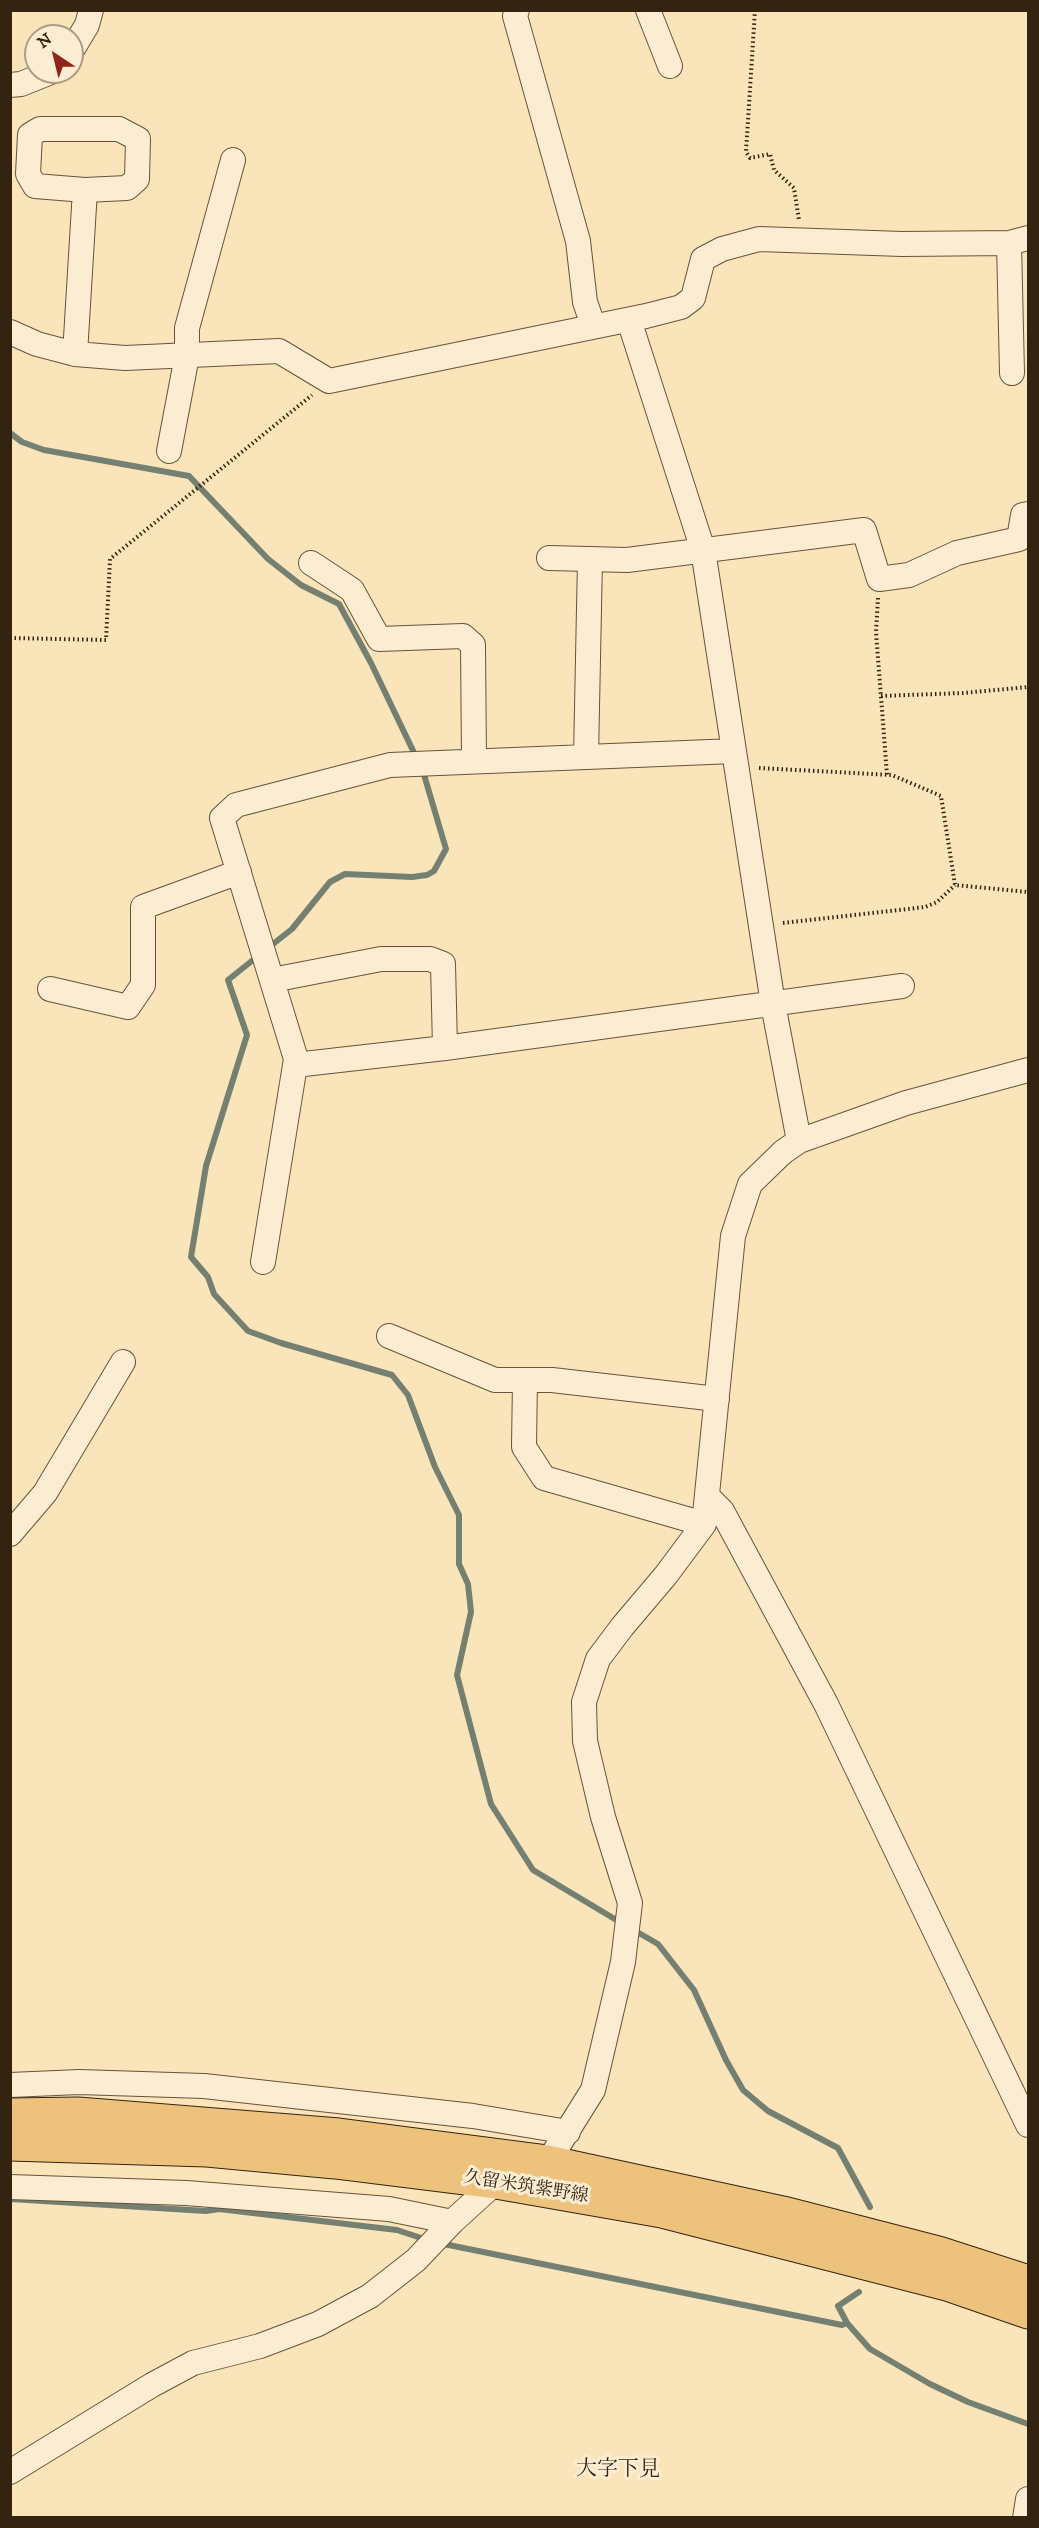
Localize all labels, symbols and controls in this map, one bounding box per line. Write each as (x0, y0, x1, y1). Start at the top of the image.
north arrow (24, 24, 84, 84)
text: N (34, 29, 56, 53)
street label: 久留米筑紫野線 (462, 2167, 590, 2209)
district label: 大字下見 (576, 2458, 660, 2484)

